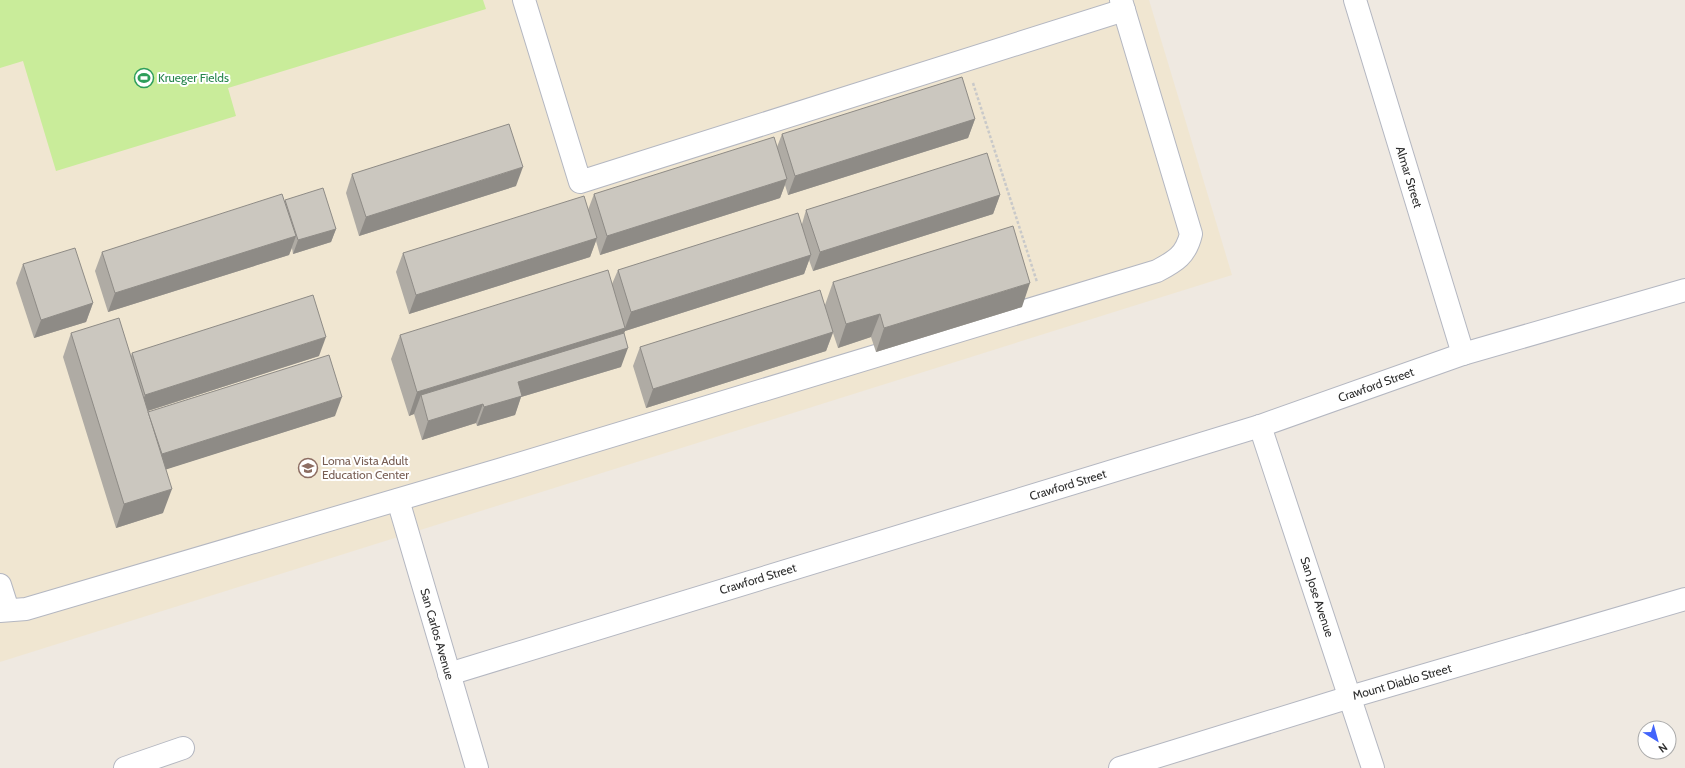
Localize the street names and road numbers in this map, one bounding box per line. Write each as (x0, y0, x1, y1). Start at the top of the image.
street label: Almar Street (1393, 144, 1426, 210)
street label: Crawford Street (1336, 364, 1416, 405)
street label: Crawford Street (1028, 466, 1108, 503)
street label: San Jose Avenue (1297, 555, 1338, 639)
street label: Crawford Street (718, 560, 798, 597)
street label: San Carlos Avenue (417, 587, 458, 681)
street label: Mount Diablo Street (1351, 660, 1453, 703)

